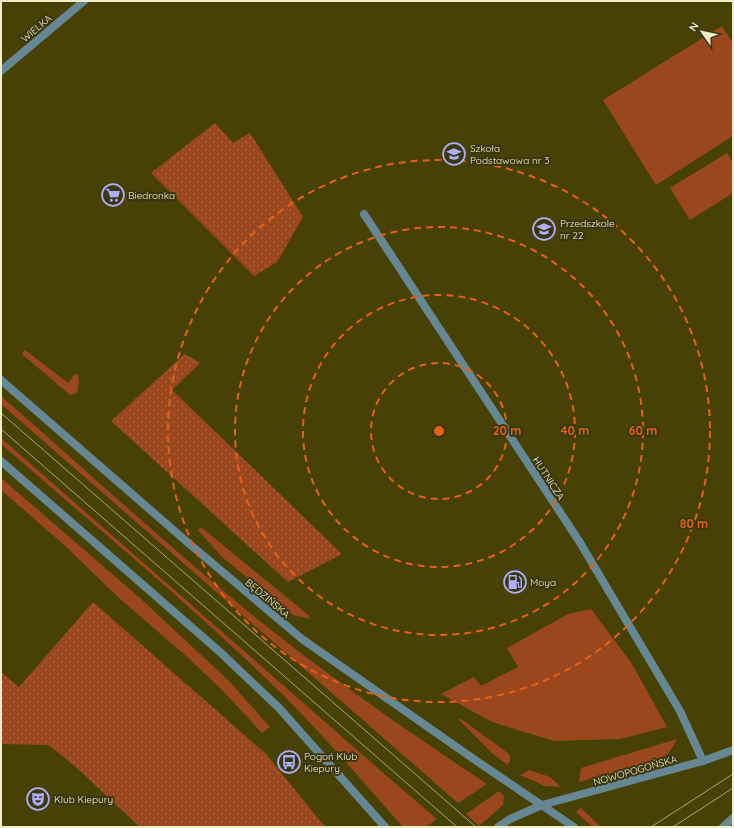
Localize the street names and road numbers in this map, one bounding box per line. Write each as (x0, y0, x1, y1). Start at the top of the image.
street label: WIELKA (18, 11, 55, 45)
street label: HUTNICZA (530, 454, 568, 503)
street label: BĘDZIŃSKA (243, 576, 293, 621)
street label: NOWOPOGOŃSKA (592, 752, 679, 789)

